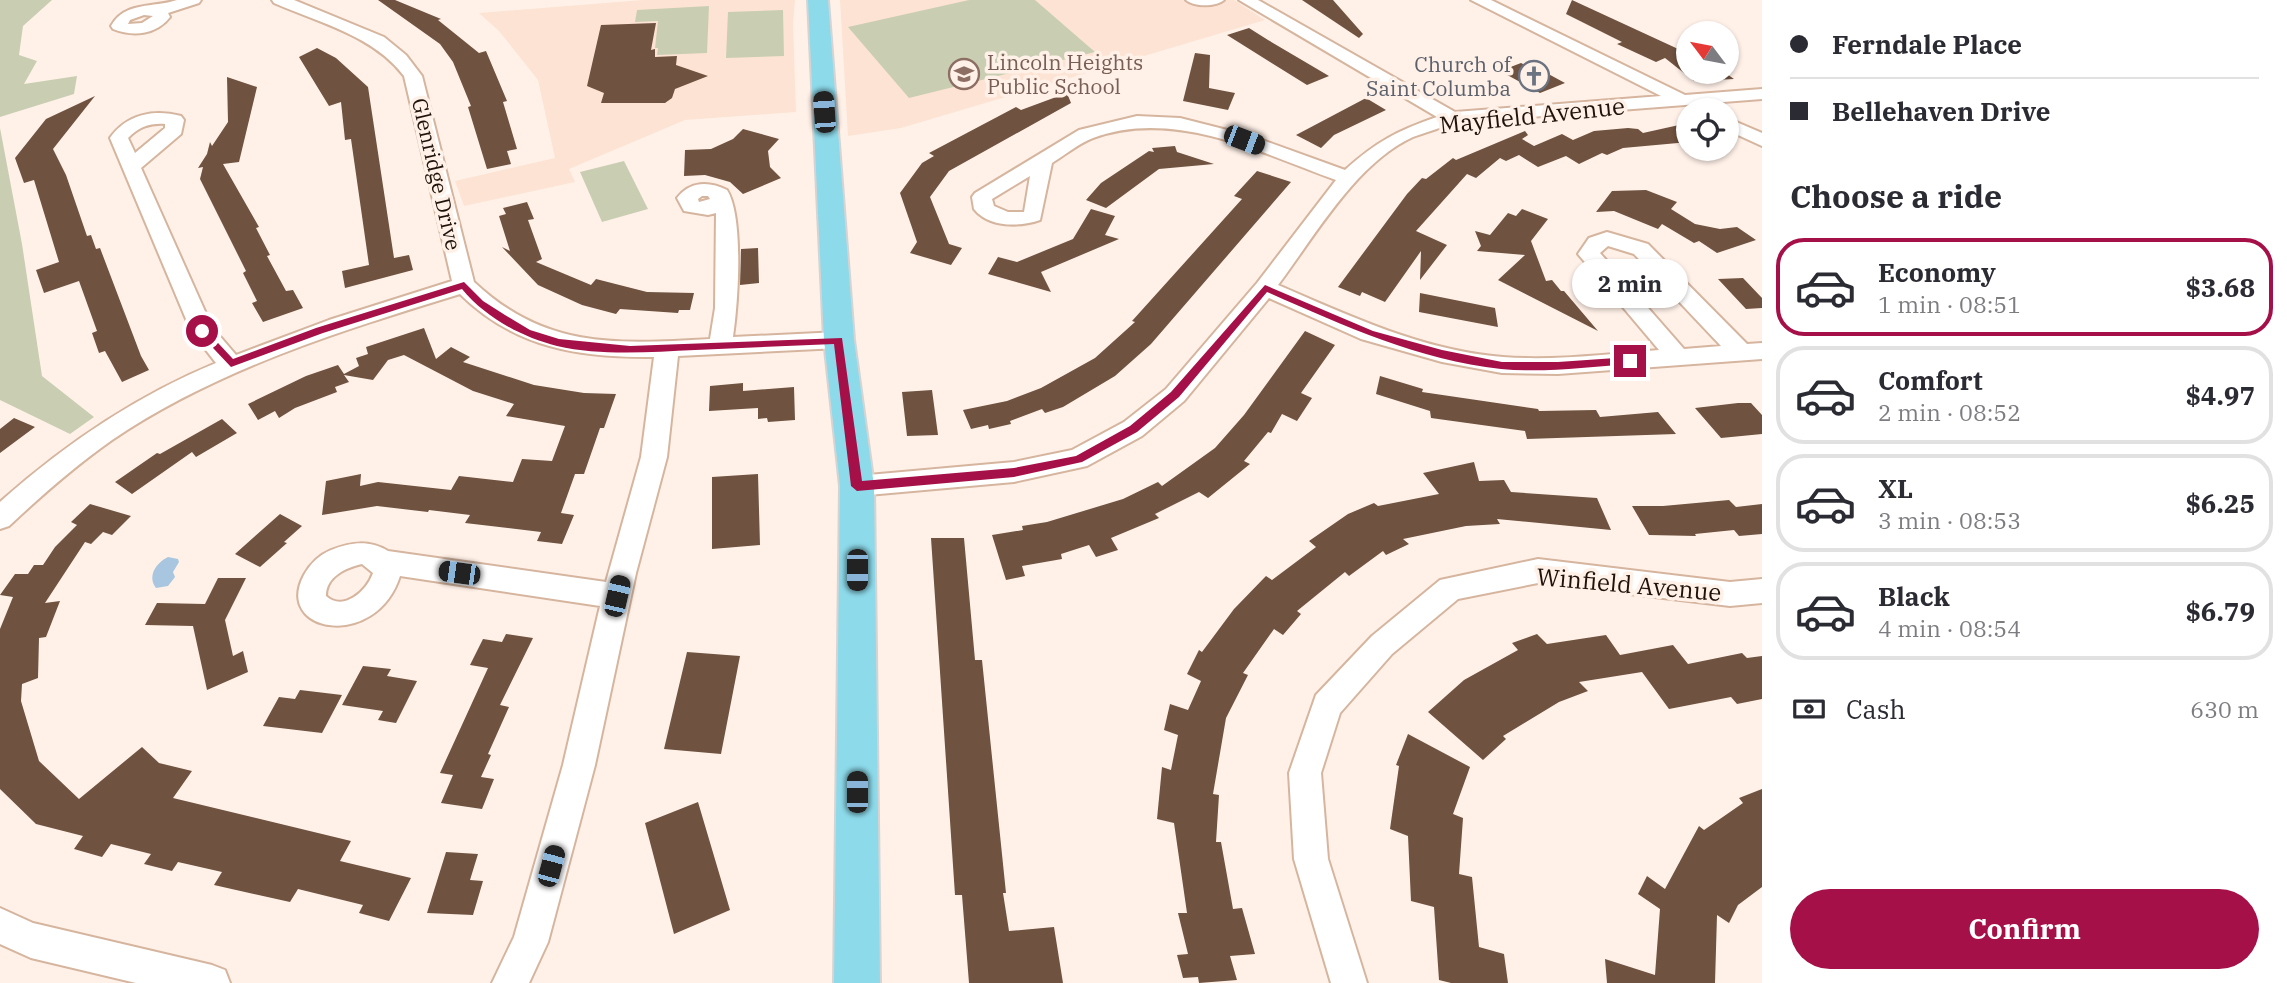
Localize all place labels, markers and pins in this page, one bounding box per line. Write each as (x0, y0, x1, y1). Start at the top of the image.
place label: Lincoln Heights Public School (987, 48, 1143, 100)
place label: Church of Saint Columba (1366, 50, 1513, 102)
school or university icon: Lincoln Heights Public School (947, 57, 981, 91)
church icon: Church of Saint Columba (1517, 59, 1551, 93)

